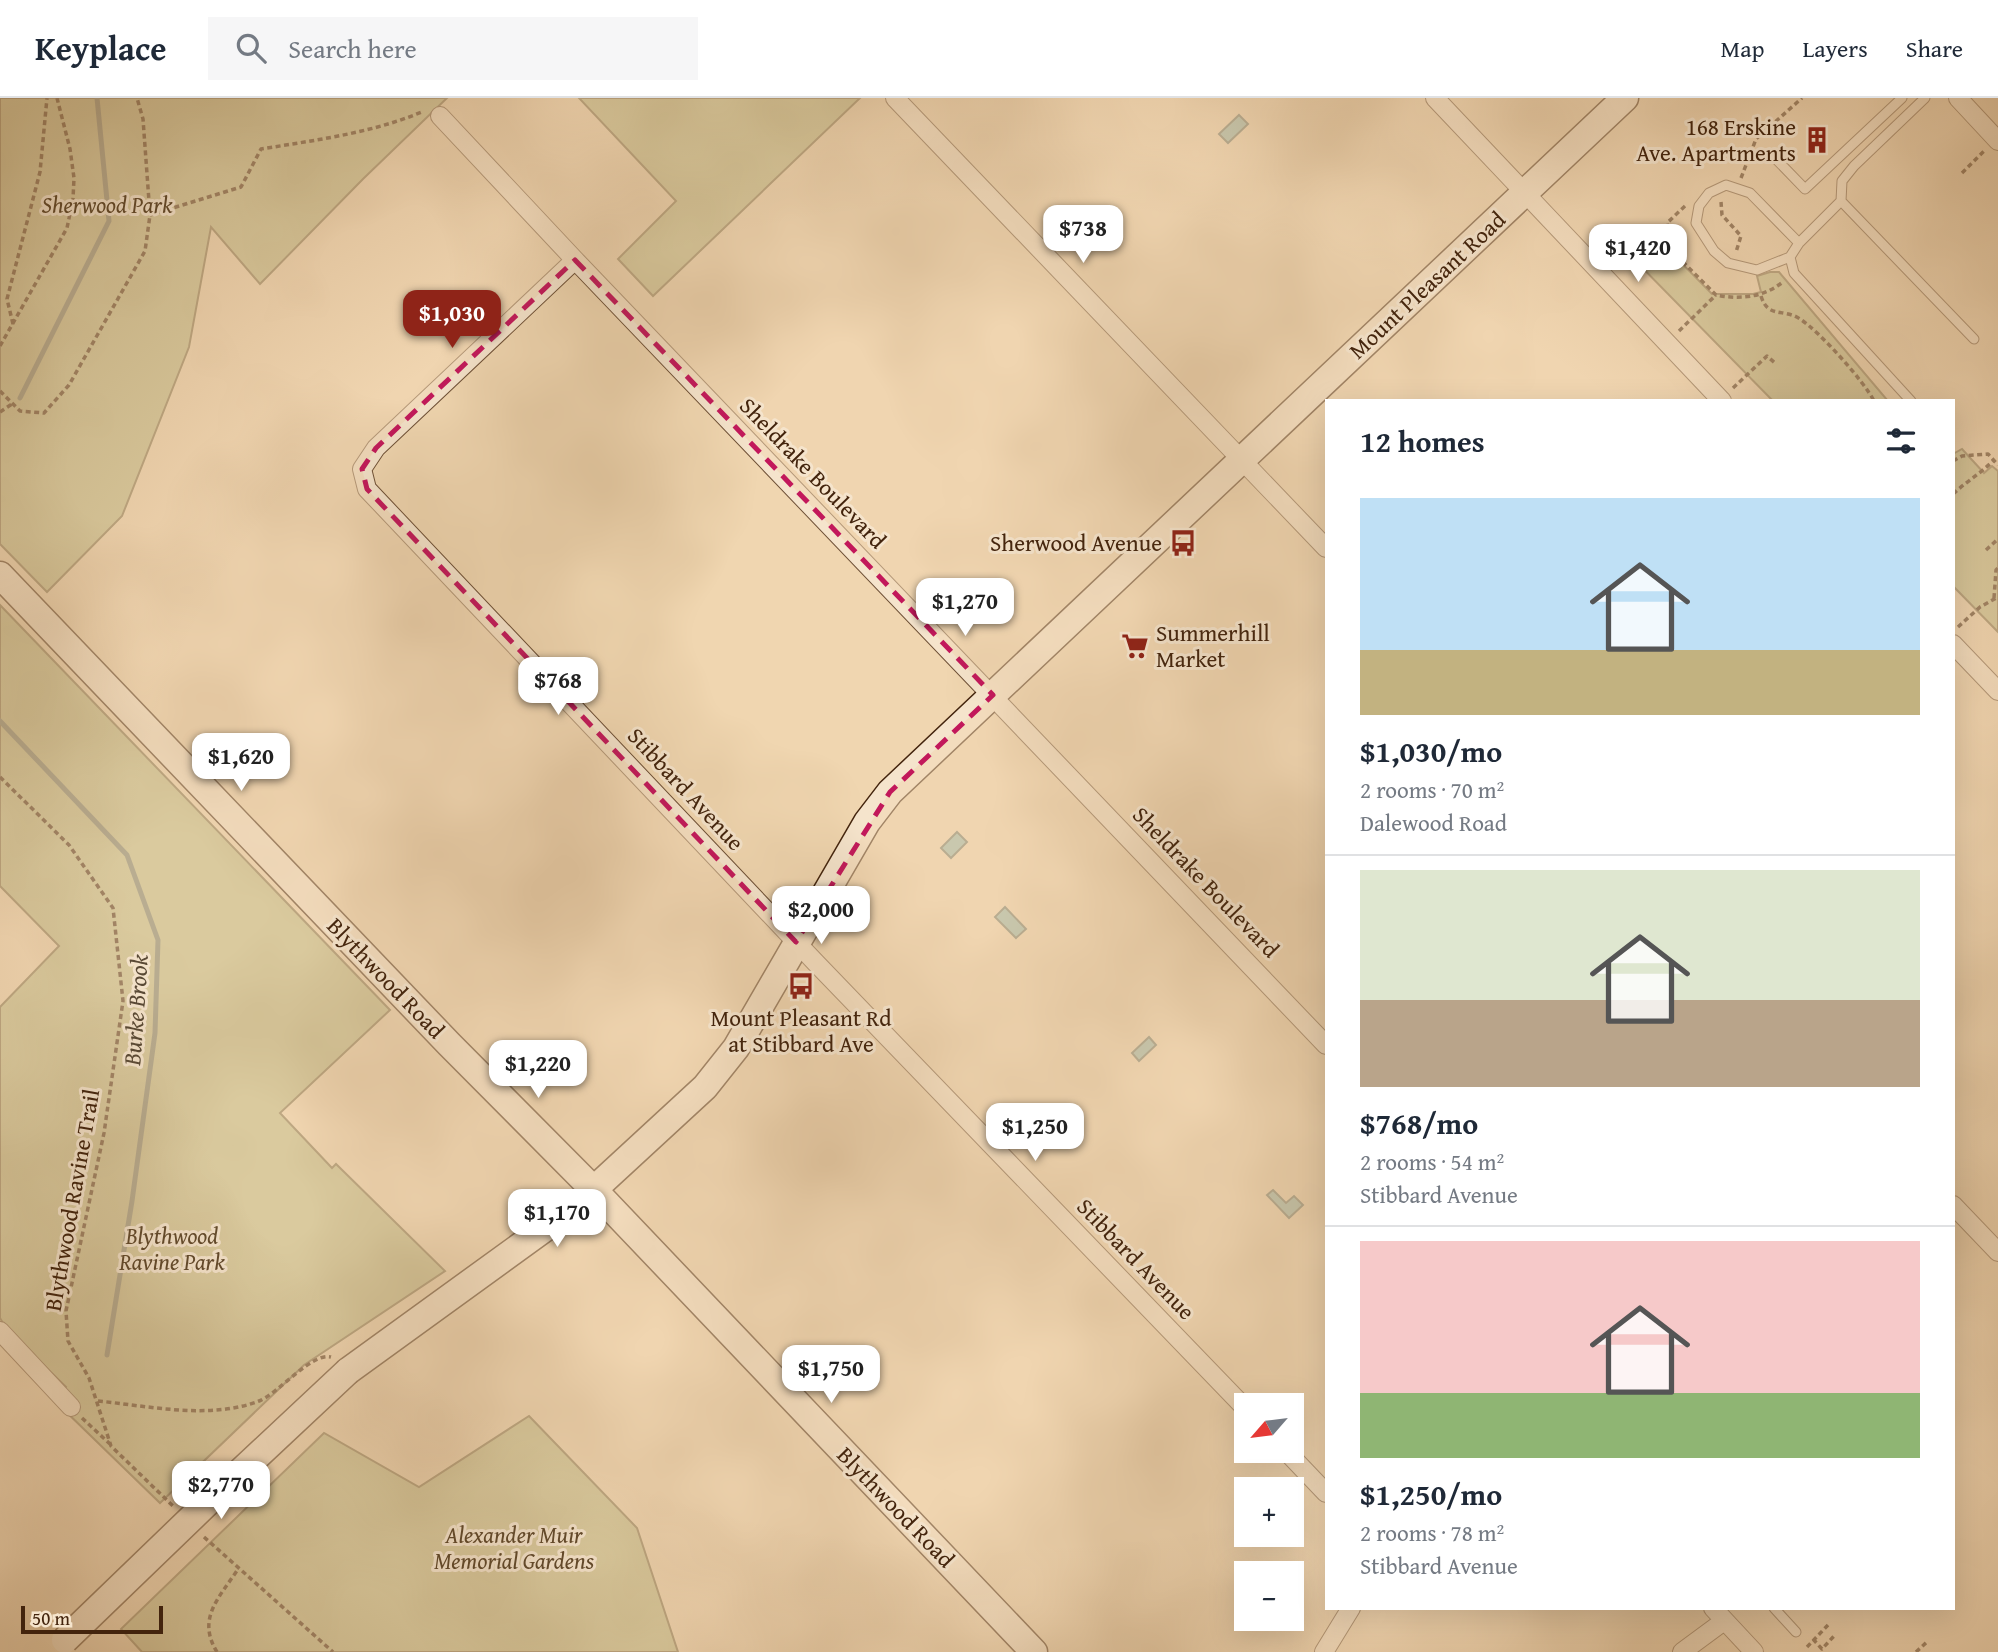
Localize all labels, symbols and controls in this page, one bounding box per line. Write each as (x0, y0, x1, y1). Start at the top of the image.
search box (208, 17, 698, 80)
text: Keyplace (35, 24, 166, 72)
icon: search (232, 29, 270, 67)
text: Search here (288, 29, 417, 68)
text: Map (1721, 31, 1764, 66)
text: Layers (1802, 31, 1868, 66)
text: Share (1906, 31, 1963, 66)
place label: 168 Erskine Ave. Apartments (1636, 110, 1796, 169)
building icon: 168 Erskine Ave. Apartments (1802, 125, 1832, 155)
park label: Sherwood Park (42, 188, 173, 221)
street label: Mount Pleasant Road (1341, 203, 1513, 366)
pin: $738 (1042, 206, 1124, 265)
text: $738 (1059, 211, 1107, 244)
pin: $1,420 (1581, 225, 1695, 284)
text: $1,420 (1605, 230, 1671, 263)
pin: $1,030 (395, 290, 509, 350)
text: $1,030 (419, 296, 485, 329)
street label: Sheldrake Boulevard (732, 390, 895, 556)
text: 12 homes (1360, 419, 1485, 463)
icon: filters (1882, 422, 1920, 460)
place label: Sherwood Avenue (990, 526, 1162, 559)
bus stop icon: Sherwood Avenue (1168, 528, 1198, 558)
icon: home (1577, 544, 1703, 670)
pin: $1,270 (908, 578, 1022, 638)
text: $1,270 (932, 584, 998, 617)
place label: Summerhill Market (1156, 616, 1270, 675)
supermarket icon: Summerhill Market (1120, 631, 1150, 661)
pin: $768 (517, 658, 599, 717)
text: $768 (534, 663, 582, 696)
street label: Stibbard Avenue (621, 720, 752, 858)
text: $1,030/mo (1360, 729, 1502, 773)
pin: $1,620 (184, 734, 298, 793)
text: $1,620 (208, 739, 274, 772)
text: 2 rooms · 70 m² (1360, 773, 1504, 806)
street label: Sheldrake Boulevard (1125, 799, 1288, 965)
text: Dalewood Road (1360, 806, 1507, 839)
pin: $2,000 (764, 886, 878, 946)
text: $2,000 (788, 892, 854, 925)
street label: Blythwood Road (320, 910, 453, 1046)
icon: home (1577, 916, 1703, 1042)
water label: Burke Brook (114, 953, 157, 1068)
bus stop icon: Mount Pleasant Rd at Stibbard Ave (786, 971, 816, 1001)
place label: Mount Pleasant Rd at Stibbard Ave (710, 1001, 892, 1060)
pin: $1,220 (481, 1040, 595, 1100)
text: $1,220 (505, 1046, 571, 1079)
street label: Blythwood Ravine Trail (36, 1086, 107, 1314)
text: $768/mo (1360, 1101, 1478, 1145)
pin: $1,250 (978, 1104, 1092, 1163)
text: $1,250 (1002, 1109, 1068, 1142)
text: 2 rooms · 54 m² (1360, 1145, 1504, 1178)
text: Stibbard Avenue (1360, 1178, 1518, 1211)
pin: $1,170 (500, 1190, 614, 1249)
street label: Stibbard Avenue (1070, 1190, 1203, 1327)
text: $1,170 (524, 1195, 590, 1228)
park label: Blythwood Ravine Park (118, 1219, 225, 1278)
icon: home (1577, 1287, 1703, 1413)
pin: $1,750 (774, 1346, 888, 1405)
text: $1,750 (798, 1351, 864, 1384)
north arrow (1234, 1393, 1304, 1463)
map controls (1234, 1393, 1304, 1631)
street label: Blythwood Road (830, 1439, 963, 1575)
pin: $2,770 (164, 1462, 278, 1521)
text: $2,770 (188, 1467, 254, 1500)
text: $1,250/mo (1360, 1472, 1502, 1516)
button: + (1234, 1477, 1304, 1547)
text: 2 rooms · 78 m² (1360, 1516, 1504, 1549)
park label: Alexander Muir Memorial Gardens (434, 1518, 595, 1577)
text: Stibbard Avenue (1360, 1549, 1518, 1582)
button: − (1234, 1561, 1304, 1631)
scale bar (21, 1603, 163, 1635)
text: 50 m (32, 1604, 70, 1632)

